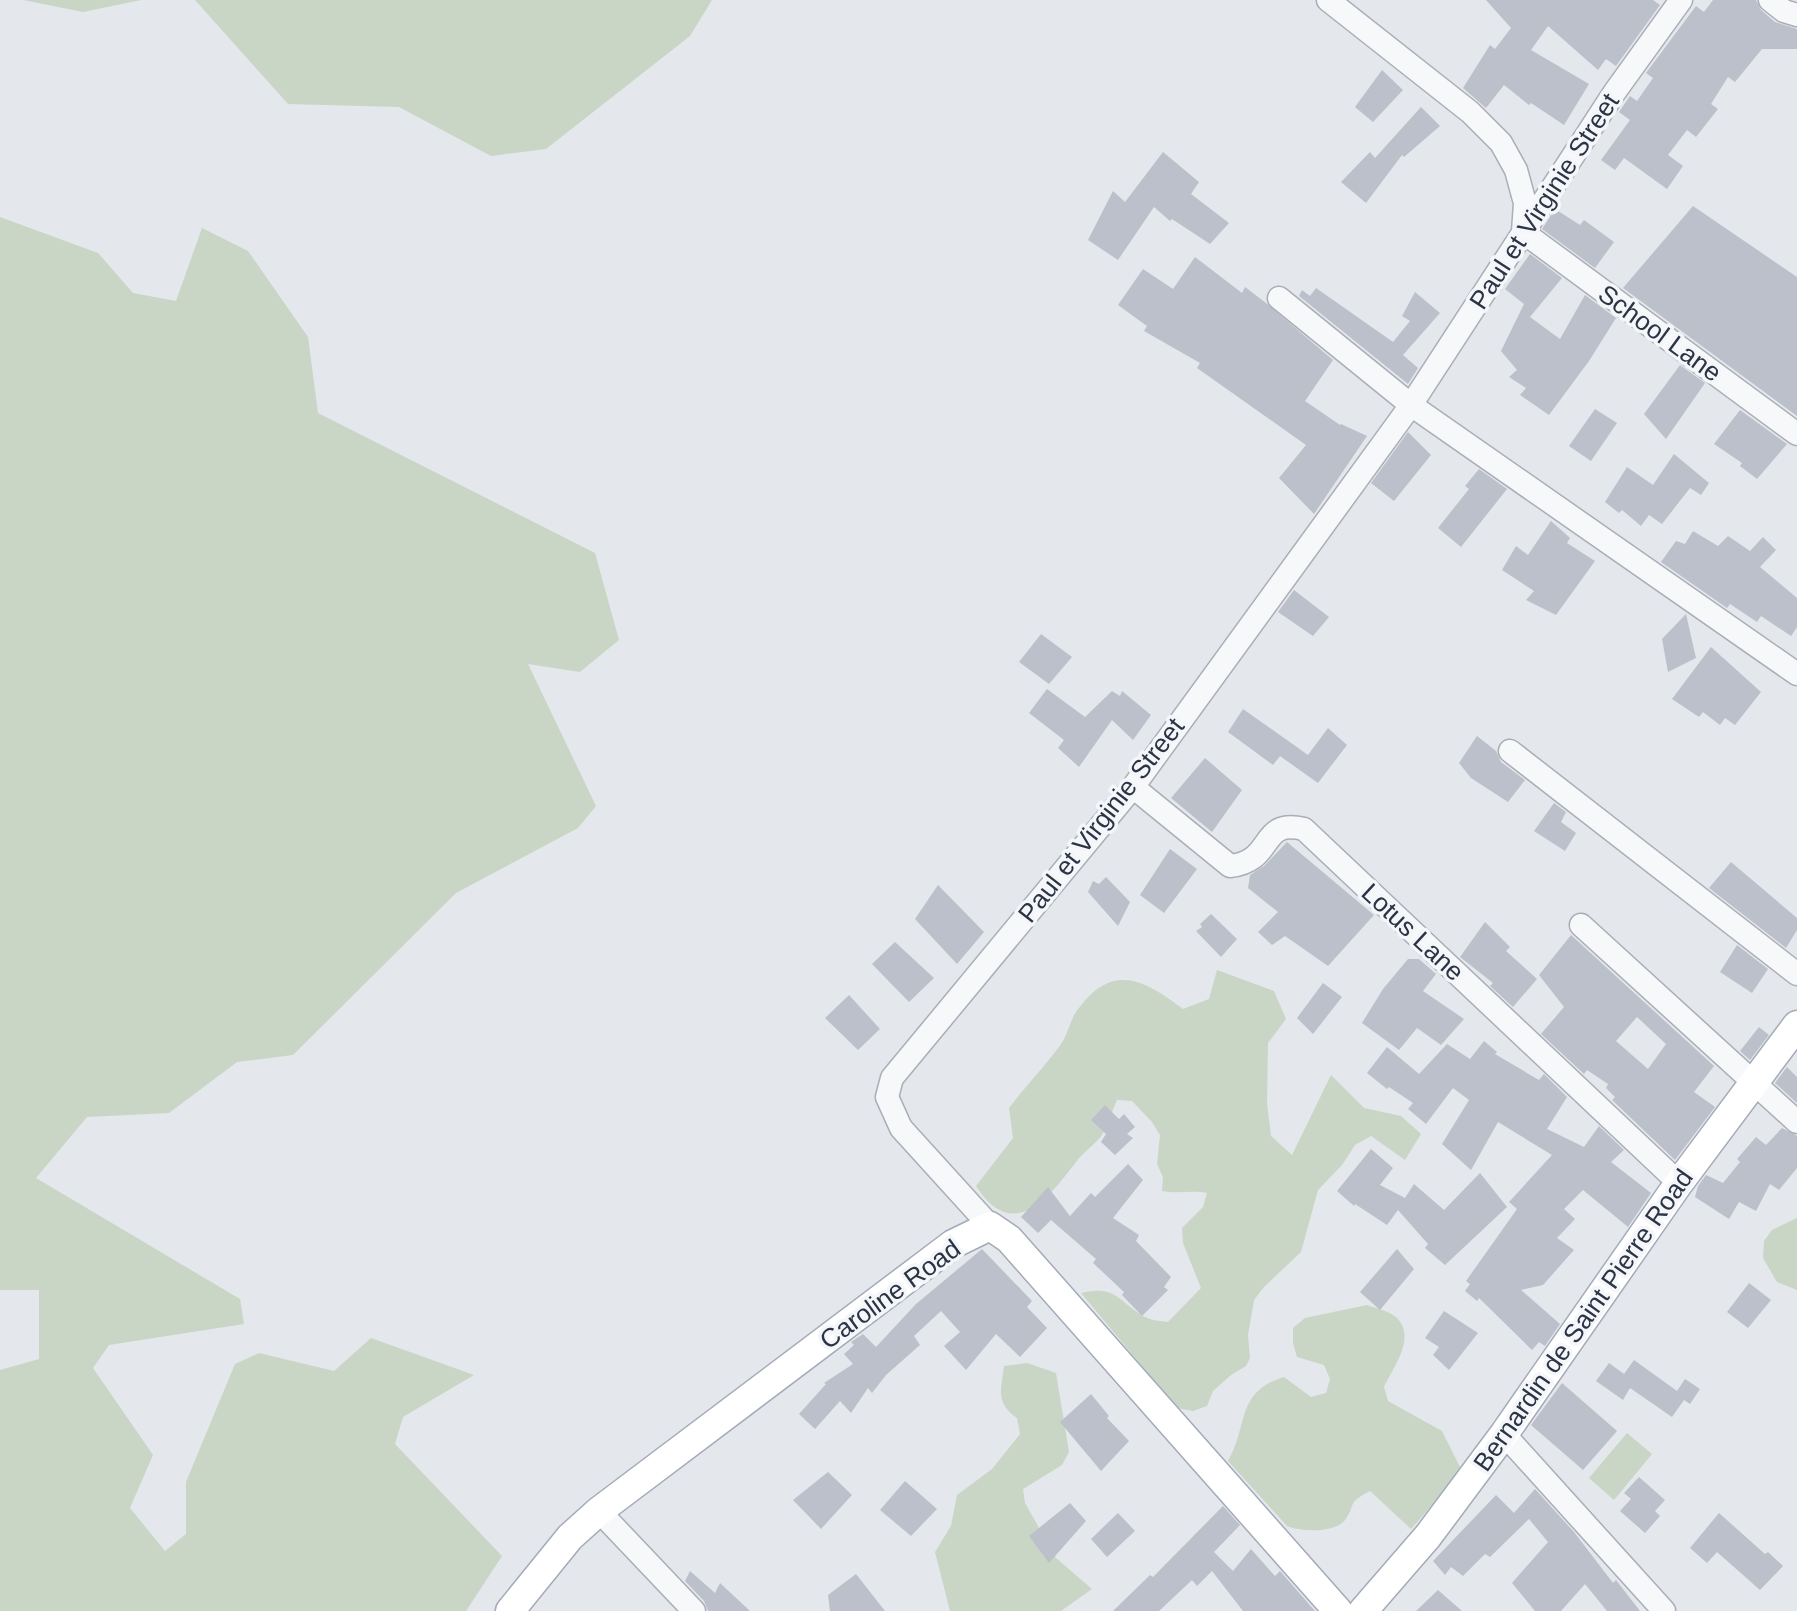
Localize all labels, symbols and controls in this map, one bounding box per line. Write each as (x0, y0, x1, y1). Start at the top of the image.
street label: Paul et Virginie Street (1463, 87, 1625, 314)
street label: School Lane (1593, 278, 1727, 388)
street label: Paul et Virginie Street (1012, 711, 1191, 928)
street label: Lotus Lane (1356, 877, 1470, 987)
street label: Bernardin de Saint Pierre Road (1467, 1163, 1699, 1477)
street label: Caroline Road (814, 1233, 966, 1355)

